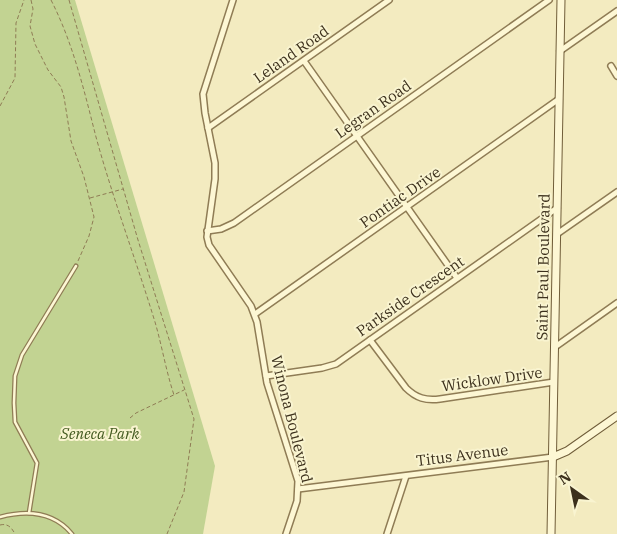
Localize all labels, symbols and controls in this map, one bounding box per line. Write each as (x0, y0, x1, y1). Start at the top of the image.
street label: Leland Road (250, 21, 332, 87)
street label: Legran Road (331, 76, 415, 142)
street label: Pontiac Drive (356, 162, 444, 232)
street label: Saint Paul Boulevard (532, 193, 554, 341)
street label: Parkside Crescent (352, 252, 468, 340)
street label: Winona Boulevard (267, 353, 317, 485)
street label: Wicklow Drive (440, 363, 544, 395)
park label: Seneca Park (59, 424, 140, 443)
street label: Titus Avenue (415, 440, 509, 470)
north arrow (547, 464, 597, 514)
text: N (555, 468, 574, 489)

